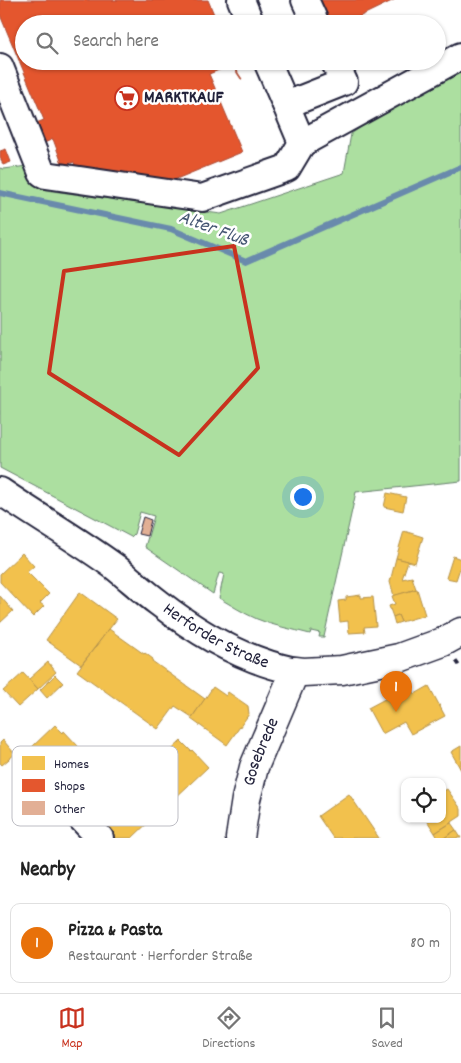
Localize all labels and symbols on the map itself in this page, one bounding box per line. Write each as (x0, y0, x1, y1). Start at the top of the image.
supermarket icon: MARKTKAUF (114, 85, 140, 111)
place label: MARKTKAUF (144, 86, 224, 111)
water label: Alter Fluß (175, 205, 252, 255)
your location (290, 484, 316, 510)
street label: Herforder Straße (157, 597, 272, 676)
pin: 1 (380, 671, 412, 712)
street label: Gosebrede (237, 714, 286, 789)
legend (12, 746, 178, 826)
text: Homes (54, 755, 89, 775)
text: Shops (54, 777, 85, 797)
text: Other (54, 800, 86, 820)

